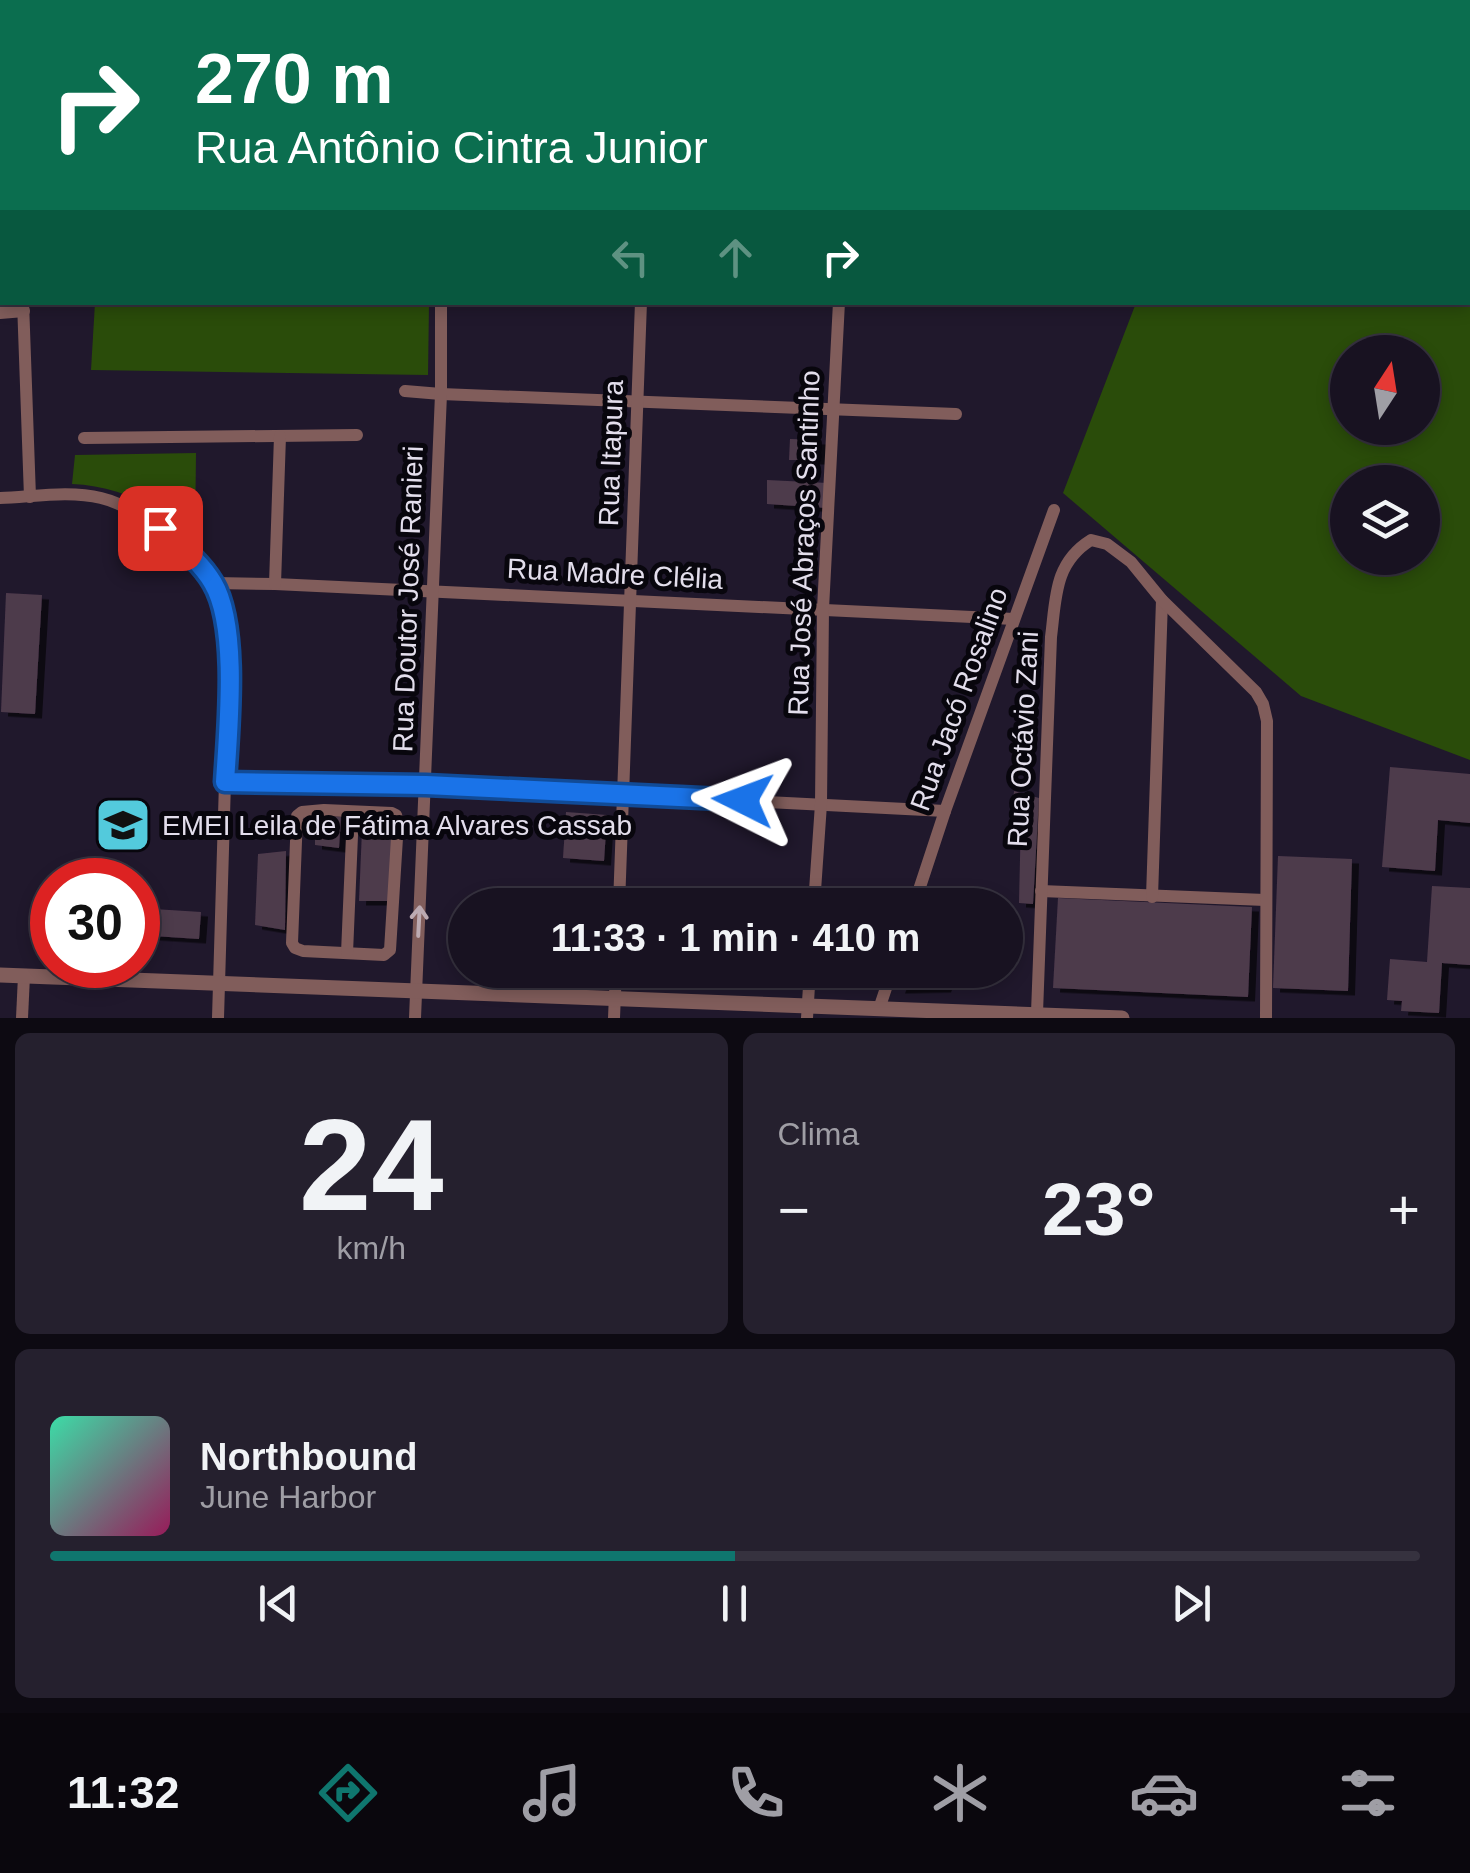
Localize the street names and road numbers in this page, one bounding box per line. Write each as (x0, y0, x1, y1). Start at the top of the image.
street label: Rua José Abraços Santinho (782, 370, 826, 716)
street label: Rua Itapura (593, 379, 629, 527)
street label: Rua Doutor José Ranieri (387, 445, 429, 753)
street label: Rua Madre Clélia (506, 553, 724, 595)
street label: Rua Jacó Rosalino (904, 583, 1014, 815)
street label: Rua Octávio Zani (1002, 630, 1044, 848)

